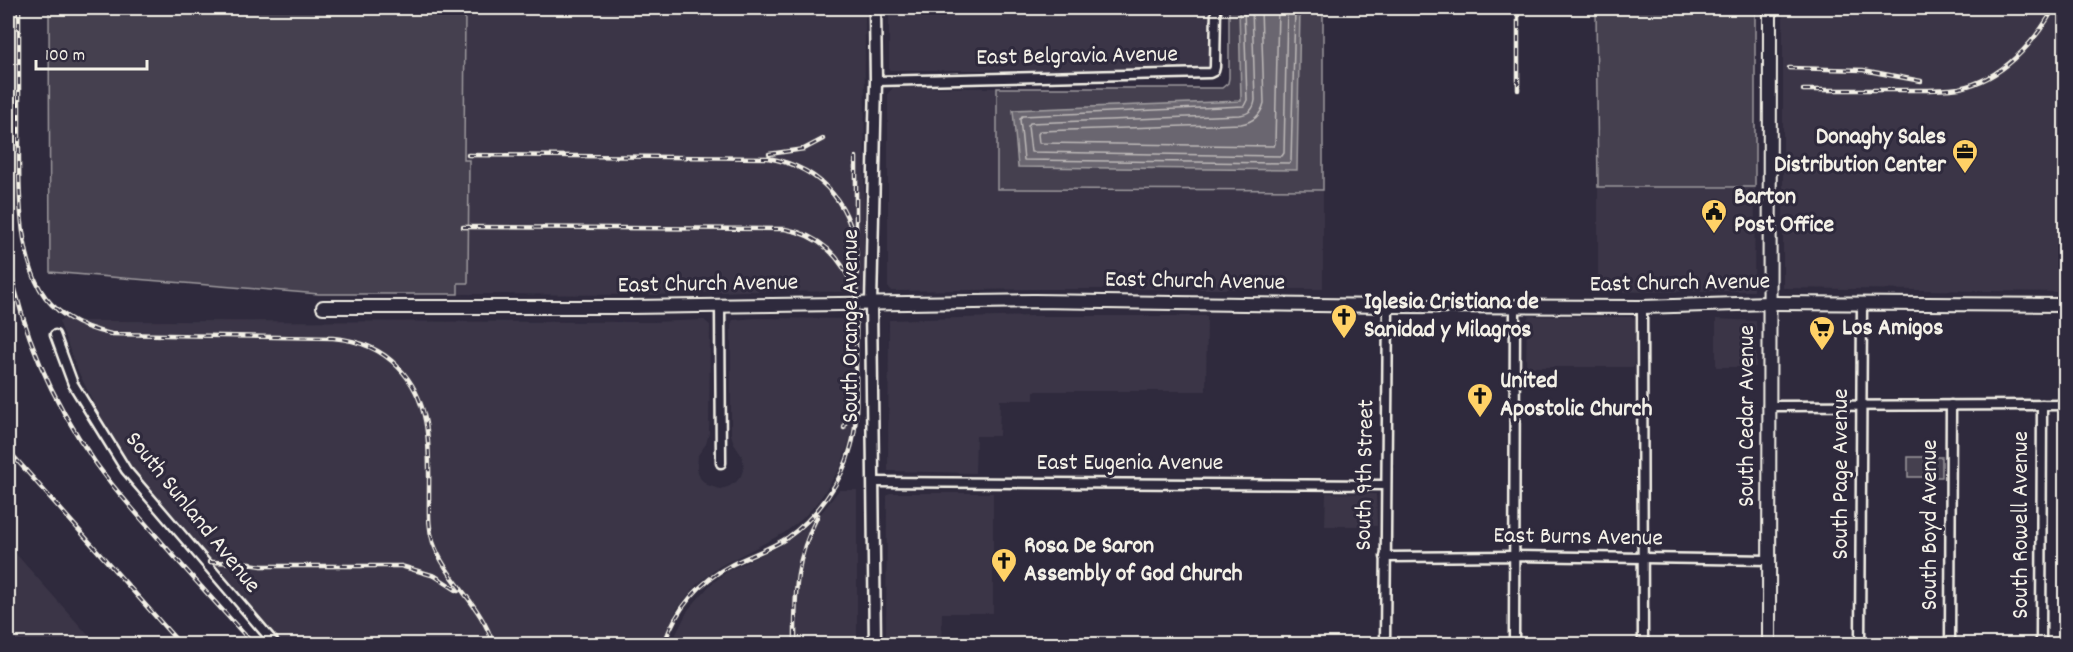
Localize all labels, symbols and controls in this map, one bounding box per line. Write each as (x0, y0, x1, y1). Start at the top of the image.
scale bar (36, 33, 147, 71)
street label: East Belgravia Avenue (976, 38, 1178, 76)
text: 100 m (45, 44, 85, 69)
place label: Donaghy Sales Distribution Center (1774, 121, 1947, 183)
office icon: Donaghy Sales Distribution Center (1950, 137, 1980, 175)
place label: Barton Post Office (1734, 181, 1834, 243)
public building icon: Barton Post Office (1699, 197, 1729, 235)
street label: South Orange Avenue (835, 229, 869, 423)
street label: East Church Avenue (1104, 263, 1286, 301)
street label: East Church Avenue (1589, 265, 1771, 303)
street label: East Church Avenue (617, 266, 799, 304)
place label: Iglesia Cristiana de Sanidad y Milagros (1364, 286, 1539, 348)
church icon: Iglesia Cristiana de Sanidad y Milagros (1329, 302, 1359, 340)
place label: Los Amigos (1842, 312, 1943, 346)
supermarket icon: Los Amigos (1807, 314, 1837, 352)
street label: South Cedar Avenue (1731, 325, 1765, 507)
place label: United Apostolic Church (1500, 365, 1652, 427)
church icon: United Apostolic Church (1465, 381, 1495, 419)
street label: South Page Avenue (1825, 388, 1859, 560)
street label: South 9th Street (1348, 399, 1384, 551)
street label: South Sunland Avenue (116, 425, 268, 601)
street label: South Rowell Avenue (2005, 431, 2039, 619)
street label: South Boyd Avenue (1914, 439, 1948, 611)
street label: East Eugenia Avenue (1037, 447, 1223, 481)
street label: East Burns Avenue (1493, 520, 1663, 556)
place label: Rosa De Saron Assembly of God Church (1024, 530, 1243, 592)
church icon: Rosa De Saron Assembly of God Church (989, 546, 1019, 584)

